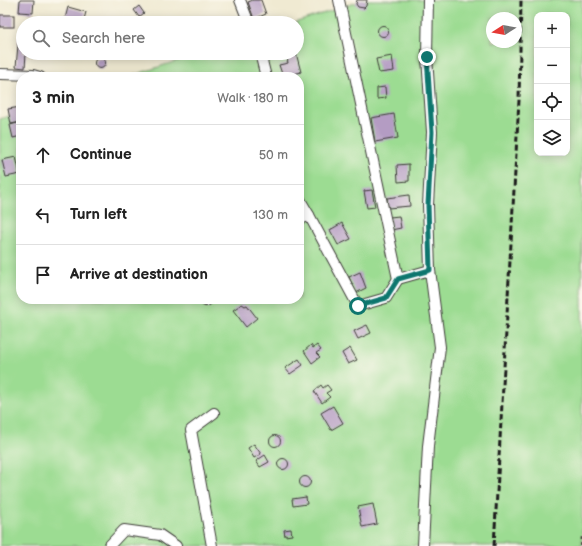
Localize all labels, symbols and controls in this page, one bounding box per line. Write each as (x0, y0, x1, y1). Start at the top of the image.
north arrow (486, 12, 522, 48)
map controls (534, 12, 570, 156)
button: + (534, 12, 570, 48)
search box (16, 16, 304, 60)
icon: search (30, 27, 52, 49)
text: Search here (62, 29, 145, 48)
route end (418, 48, 436, 66)
button: − (534, 48, 570, 84)
button: locate (534, 84, 570, 120)
text: 3 min (32, 88, 75, 108)
text: Walk · 180 m (217, 90, 288, 106)
button: layers (534, 120, 570, 156)
icon: ahead (32, 144, 54, 166)
text: Continue (70, 145, 132, 164)
text: 50 m (259, 147, 288, 163)
icon: left (32, 204, 54, 226)
text: Turn left (70, 205, 127, 224)
text: 130 m (253, 207, 288, 223)
icon: arrive (32, 264, 54, 286)
text: Arrive at destination (70, 265, 208, 284)
route start (349, 297, 367, 315)

